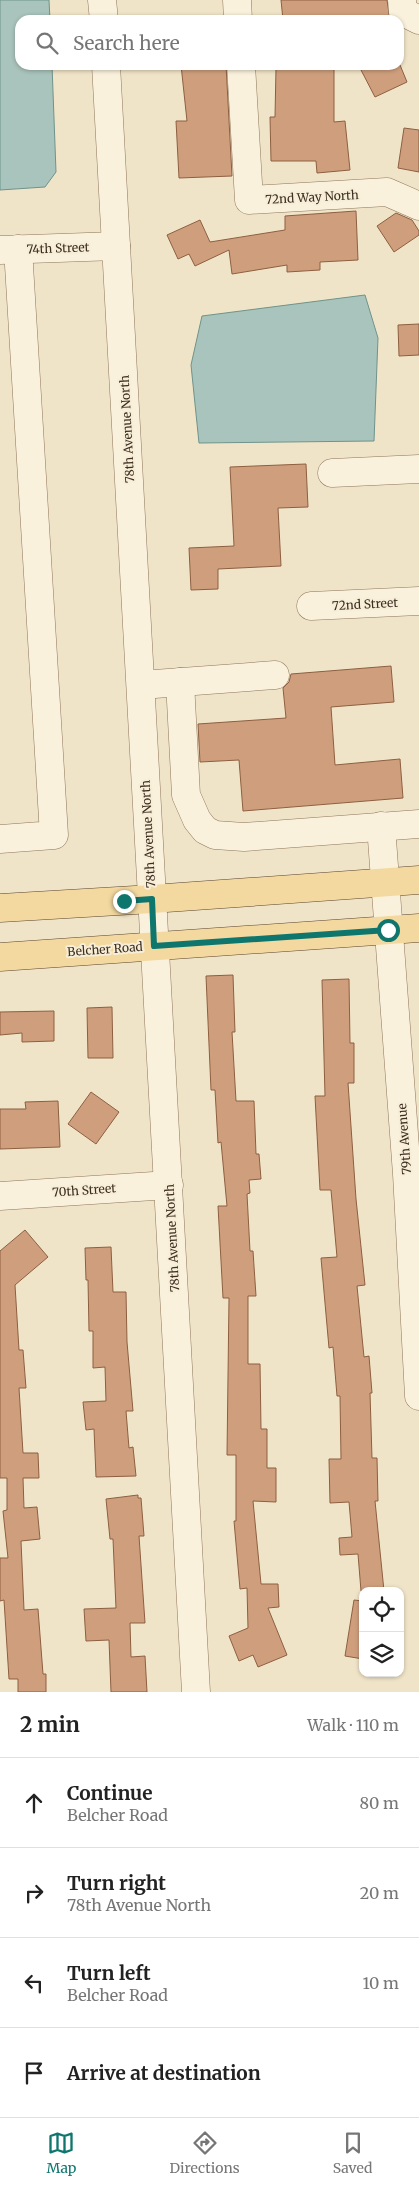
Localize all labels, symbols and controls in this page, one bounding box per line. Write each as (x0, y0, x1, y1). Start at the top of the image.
search box (15, 15, 404, 70)
icon: search (33, 29, 61, 57)
text: Search here (73, 31, 180, 55)
street label: 72nd Way North (265, 187, 359, 207)
street label: 74th Street (26, 239, 90, 257)
street label: 78th Avenue North (117, 375, 137, 483)
street label: 72nd Street (332, 595, 399, 613)
street label: 78th Avenue North (138, 780, 158, 888)
route end (113, 890, 136, 913)
route start (377, 919, 400, 942)
street label: Belcher Road (67, 939, 143, 959)
street label: 79th Avenue (394, 1103, 414, 1175)
street label: 70th Street (52, 1180, 117, 1200)
street label: 78th Avenue North (162, 1184, 182, 1292)
map controls (359, 1587, 404, 1677)
button: locate (359, 1587, 404, 1632)
button: layers (359, 1632, 404, 1677)
text: 2 min (20, 1711, 80, 1738)
text: Walk · 110 m (307, 1715, 399, 1735)
text: Continue (67, 1781, 153, 1805)
icon: ahead (20, 1789, 48, 1817)
text: 80 m (360, 1793, 399, 1813)
text: Belcher Road (67, 1805, 168, 1825)
text: Turn right (67, 1871, 166, 1895)
icon: right (20, 1879, 48, 1907)
text: 20 m (360, 1883, 399, 1903)
text: 78th Avenue North (67, 1895, 211, 1915)
text: Turn left (67, 1961, 151, 1985)
icon: left (20, 1969, 48, 1997)
text: 10 m (362, 1973, 399, 1993)
text: Belcher Road (67, 1985, 168, 2005)
icon: arrive (20, 2059, 48, 2087)
text: Arrive at destination (67, 2061, 261, 2085)
tab: Map (47, 2129, 76, 2177)
tab: Directions (170, 2129, 240, 2177)
tab: Saved (333, 2129, 372, 2177)

